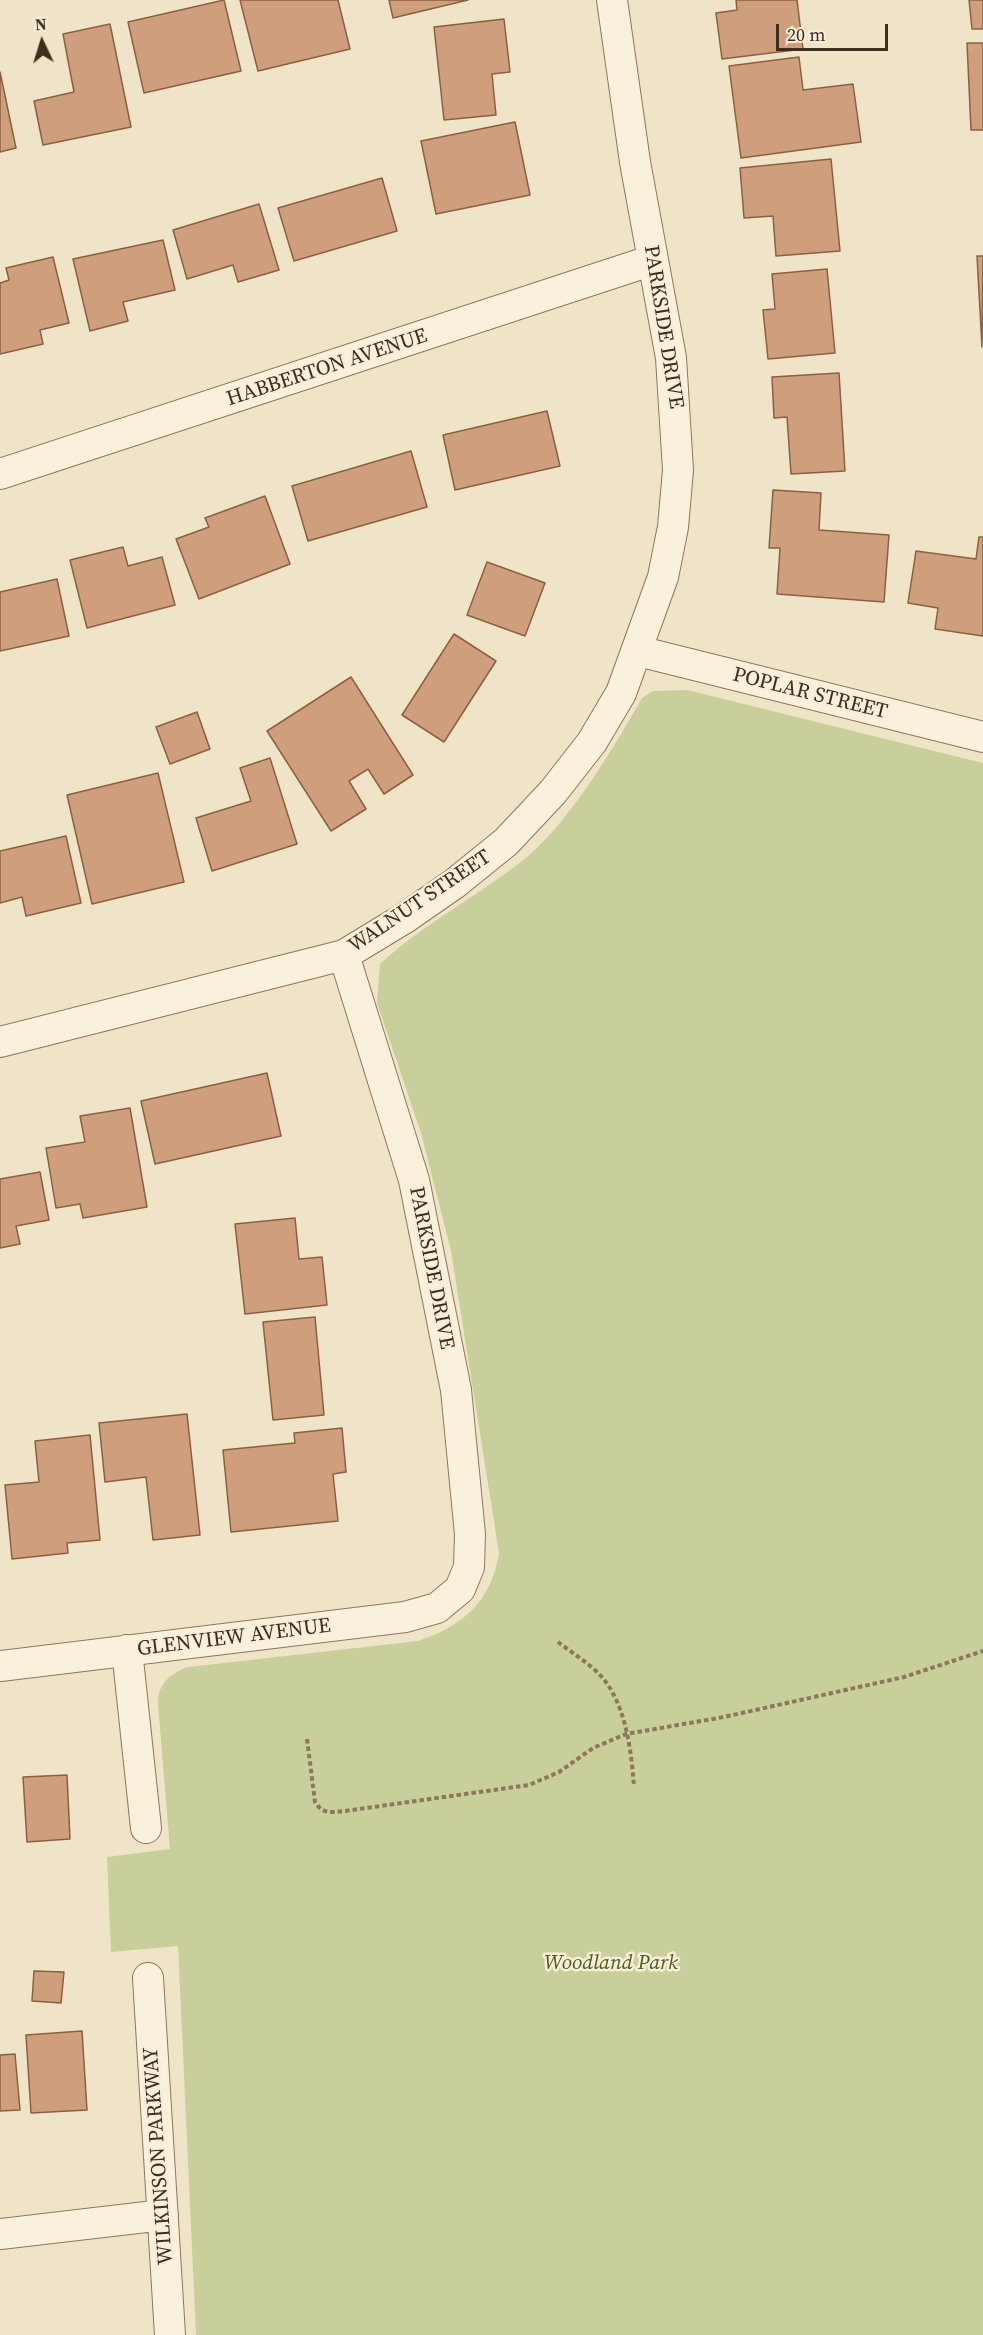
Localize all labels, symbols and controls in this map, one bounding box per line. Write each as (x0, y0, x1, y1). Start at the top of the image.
north arrow (12, 12, 72, 72)
scale bar (779, 12, 892, 50)
text: N (34, 13, 47, 35)
text: 20 m (787, 22, 825, 47)
street label: PARKSIDE DRIVE (638, 243, 688, 411)
street label: HABBERTON AVENUE (223, 324, 431, 412)
street label: POPLAR STREET (730, 663, 890, 725)
street label: WALNUT STREET (344, 845, 496, 959)
street label: PARKSIDE DRIVE (403, 1185, 459, 1351)
street label: GLENVIEW AVENUE (136, 1614, 332, 1662)
park label: Woodland Park (544, 1951, 678, 1977)
street label: WILKINSON PARKWAY (139, 2046, 179, 2266)

